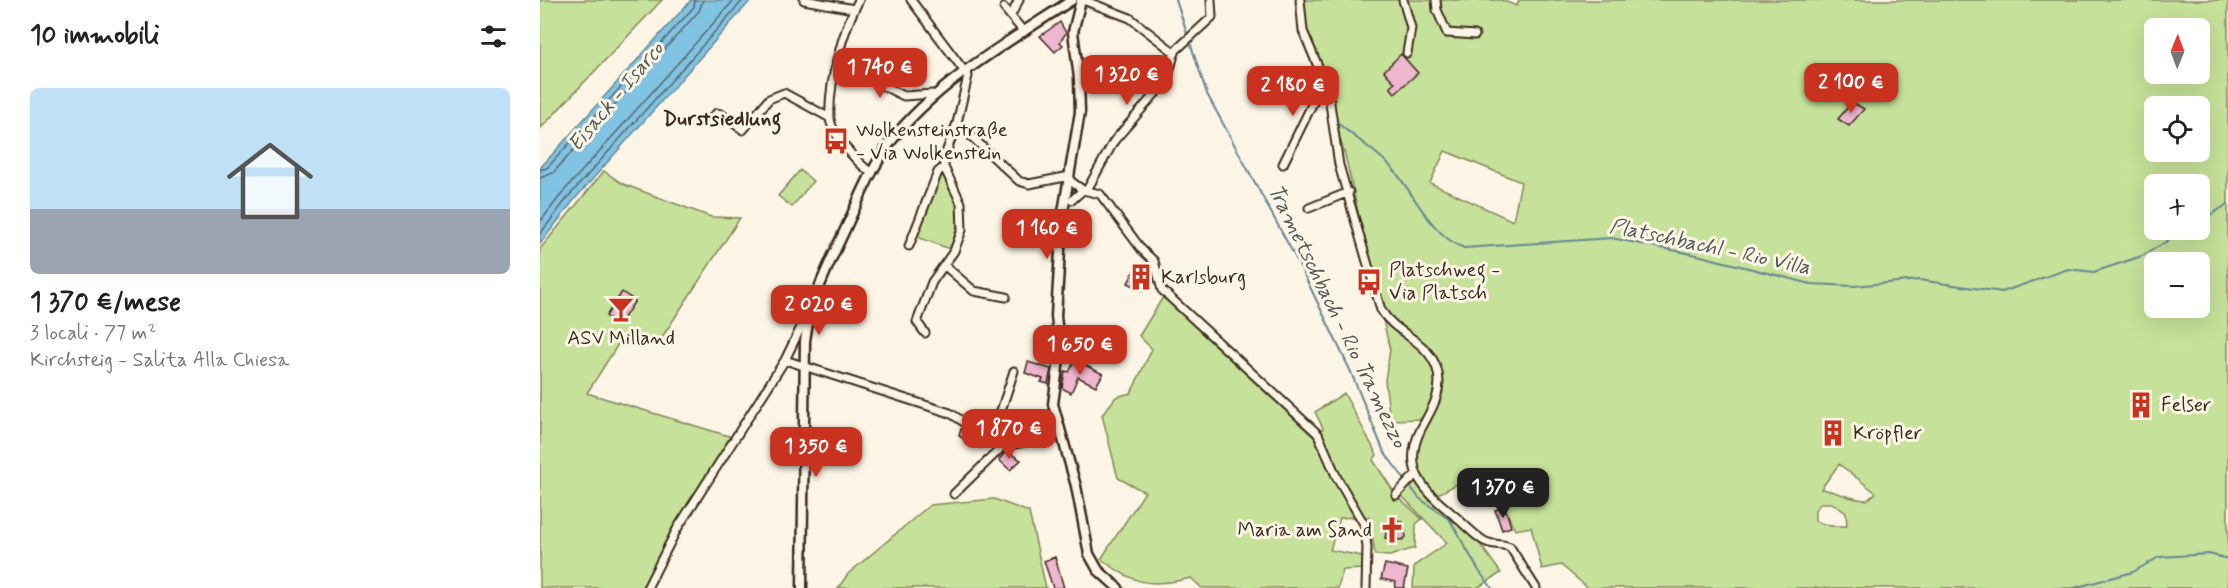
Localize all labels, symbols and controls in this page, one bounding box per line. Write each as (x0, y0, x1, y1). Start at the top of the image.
north arrow (2144, 18, 2210, 84)
map controls (2144, 18, 2210, 318)
text: 10 immobili (30, 19, 160, 53)
icon: filters (477, 20, 510, 53)
water label: Eisack - Isarco (562, 36, 671, 158)
pin: 1 740 € (825, 48, 935, 99)
text: 1 740 € (847, 54, 913, 81)
pin: 1 320 € (1072, 55, 1182, 106)
text: 1 320 € (1095, 61, 1159, 88)
pin: 2 100 € (1796, 63, 1906, 114)
pin: 2 180 € (1238, 66, 1348, 117)
text: 2 100 € (1818, 69, 1884, 96)
text: 2 180 € (1261, 72, 1325, 99)
button: locate (2144, 96, 2210, 162)
district label: Durstsiedlung (663, 105, 781, 135)
place label: Wolkensteinstraße - Via Wolkenstein (856, 117, 1008, 167)
bus stop icon: Wolkensteinstraße - Via Wolkenstein (821, 126, 851, 156)
icon: home (216, 127, 324, 235)
button: + (2144, 174, 2210, 240)
water label: Trametschbach - Rio Tramezzo (1261, 180, 1414, 454)
pin: 1 160 € (992, 209, 1102, 260)
water label: Platschbachl - Rio Villa (1607, 212, 1813, 282)
text: 1 160 € (1016, 215, 1078, 242)
button: − (2144, 252, 2210, 318)
place label: Platschweg - Via Platsch (1389, 257, 1500, 307)
building icon: Karlsburg (1126, 262, 1156, 292)
place label: Karlsburg (1161, 264, 1246, 291)
bus stop icon: Platschweg - Via Platsch (1354, 267, 1384, 297)
pin: 2 020 € (764, 285, 874, 336)
text: 1 370 €/mese (30, 286, 181, 320)
text: 2 020 € (785, 291, 853, 318)
bar icon: ASV Milland (606, 294, 636, 324)
text: 3 locali · 77 m² (30, 320, 156, 347)
place label: ASV Milland (567, 325, 675, 352)
pin: 1 650 € (1025, 325, 1135, 376)
text: 1 650 € (1047, 331, 1113, 358)
text: Kirchsteig - Salita Alla Chiesa (30, 347, 289, 374)
building icon: Felser (2126, 390, 2156, 420)
place label: Felser (2161, 392, 2211, 419)
pin: 1 870 € (954, 409, 1064, 460)
text: 1 870 € (976, 415, 1042, 442)
building icon: Kröpfler (1818, 418, 1848, 448)
place label: Kröpfler (1853, 420, 1922, 447)
pin: 1 350 € (761, 427, 871, 478)
text: 1 350 € (784, 433, 848, 460)
pin: 1 370 € (1448, 468, 1558, 519)
text: 1 370 € (1471, 474, 1535, 501)
church icon: Maria am Sand (1377, 515, 1407, 545)
place label: Maria am Sand (1238, 517, 1372, 544)

